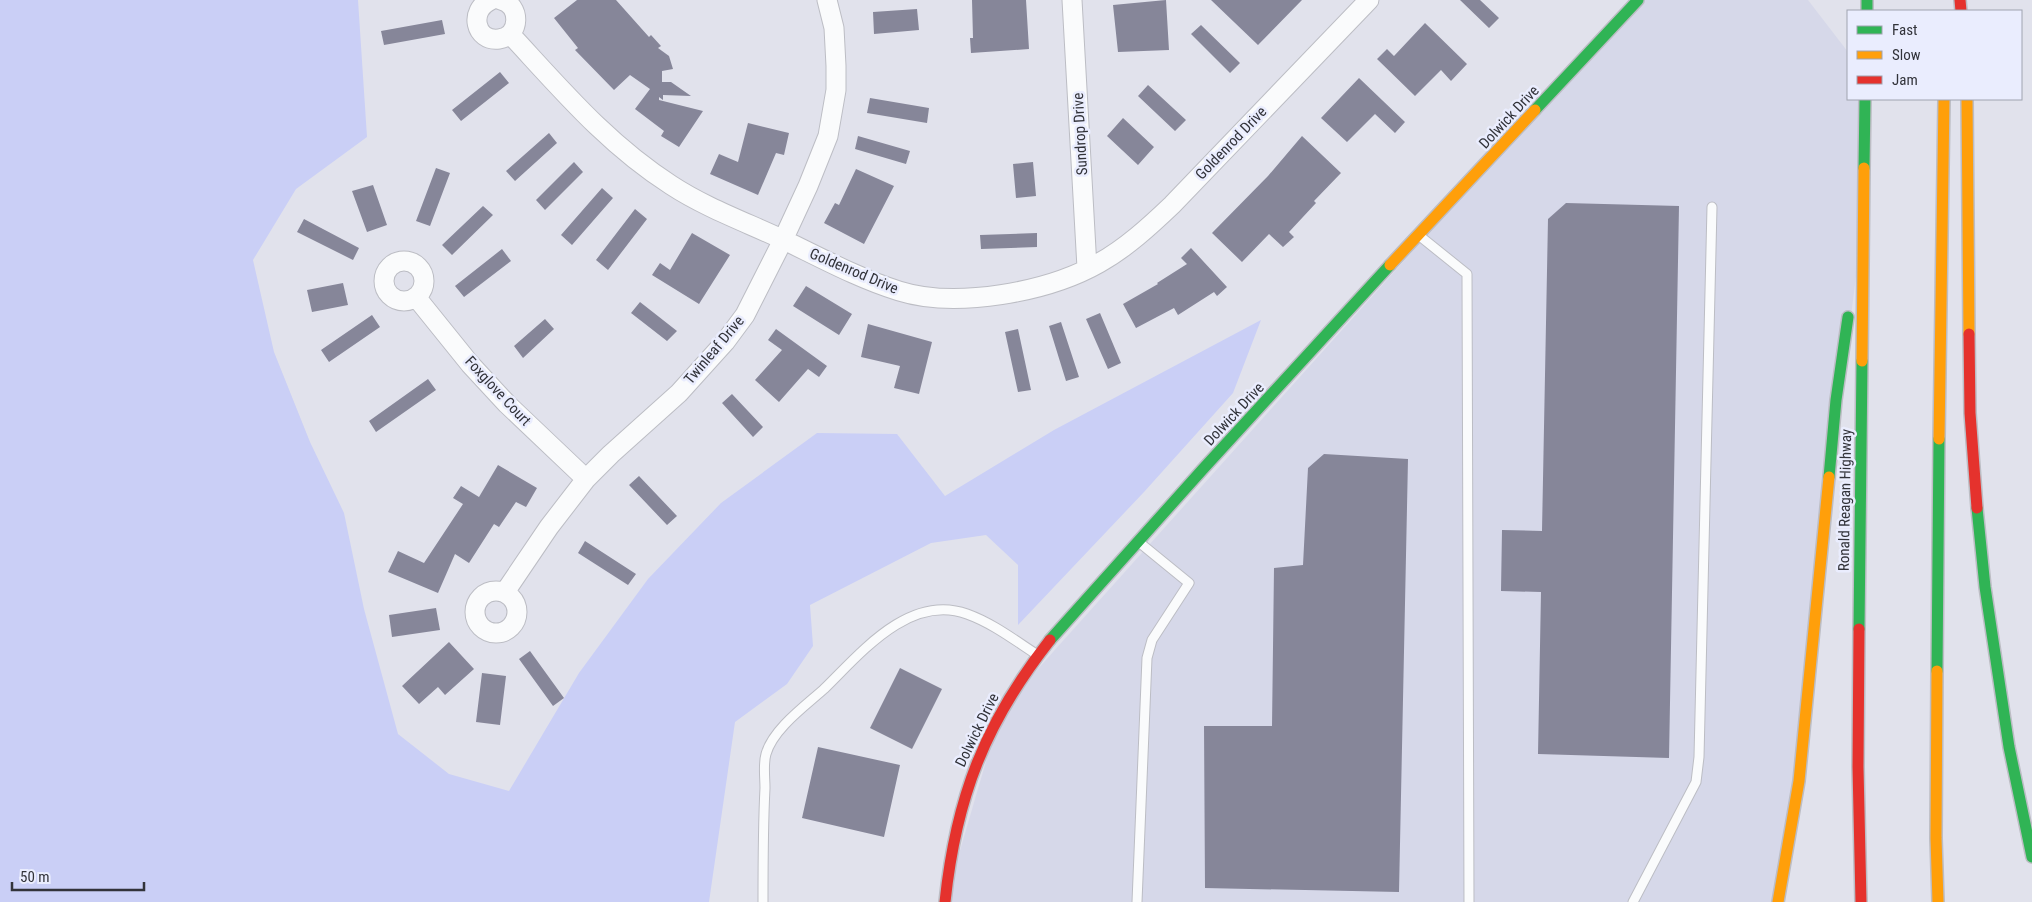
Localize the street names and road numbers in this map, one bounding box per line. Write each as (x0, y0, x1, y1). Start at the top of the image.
street label: Dolwick Drive (1475, 82, 1543, 152)
street label: Sundrop Drive (1069, 92, 1091, 176)
street label: Goldenrod Drive (1192, 103, 1270, 183)
street label: Goldenrod Drive (807, 244, 901, 298)
street label: Twinleaf Drive (680, 312, 748, 388)
street label: Foxglove Court (461, 352, 535, 430)
street label: Dolwick Drive (1200, 379, 1268, 449)
street label: Ronald Reagan Highway (1835, 429, 1855, 571)
street label: Dolwick Drive (951, 690, 1003, 770)

